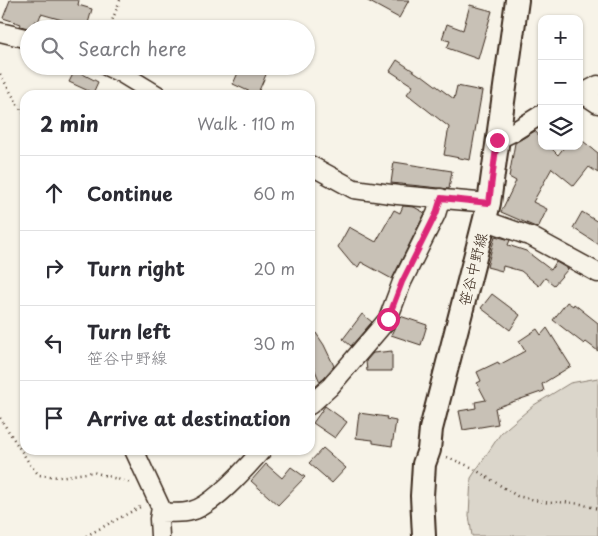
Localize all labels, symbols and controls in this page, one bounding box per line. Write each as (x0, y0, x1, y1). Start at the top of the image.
map controls (538, 15, 583, 150)
button: + (538, 15, 583, 60)
search box (20, 20, 315, 75)
icon: search (38, 34, 66, 62)
text: Search here (78, 34, 187, 62)
button: − (538, 60, 583, 105)
button: layers (538, 105, 583, 150)
text: 2 min (40, 107, 99, 139)
text: Walk · 110 m (197, 111, 295, 135)
route end (486, 129, 509, 152)
icon: ahead (40, 179, 68, 207)
text: Continue (87, 179, 173, 207)
text: 60 m (253, 181, 295, 205)
street label: 笹谷中野線 (452, 230, 492, 308)
icon: right (40, 254, 68, 282)
text: Turn right (87, 254, 185, 282)
text: 20 m (254, 256, 295, 280)
route start (377, 308, 400, 331)
text: Turn left (87, 317, 171, 345)
icon: left (40, 329, 68, 357)
text: 30 m (253, 331, 295, 355)
text: 笹谷中野線 (87, 345, 167, 369)
icon: arrive (40, 404, 68, 432)
text: Arrive at destination (87, 404, 291, 432)

